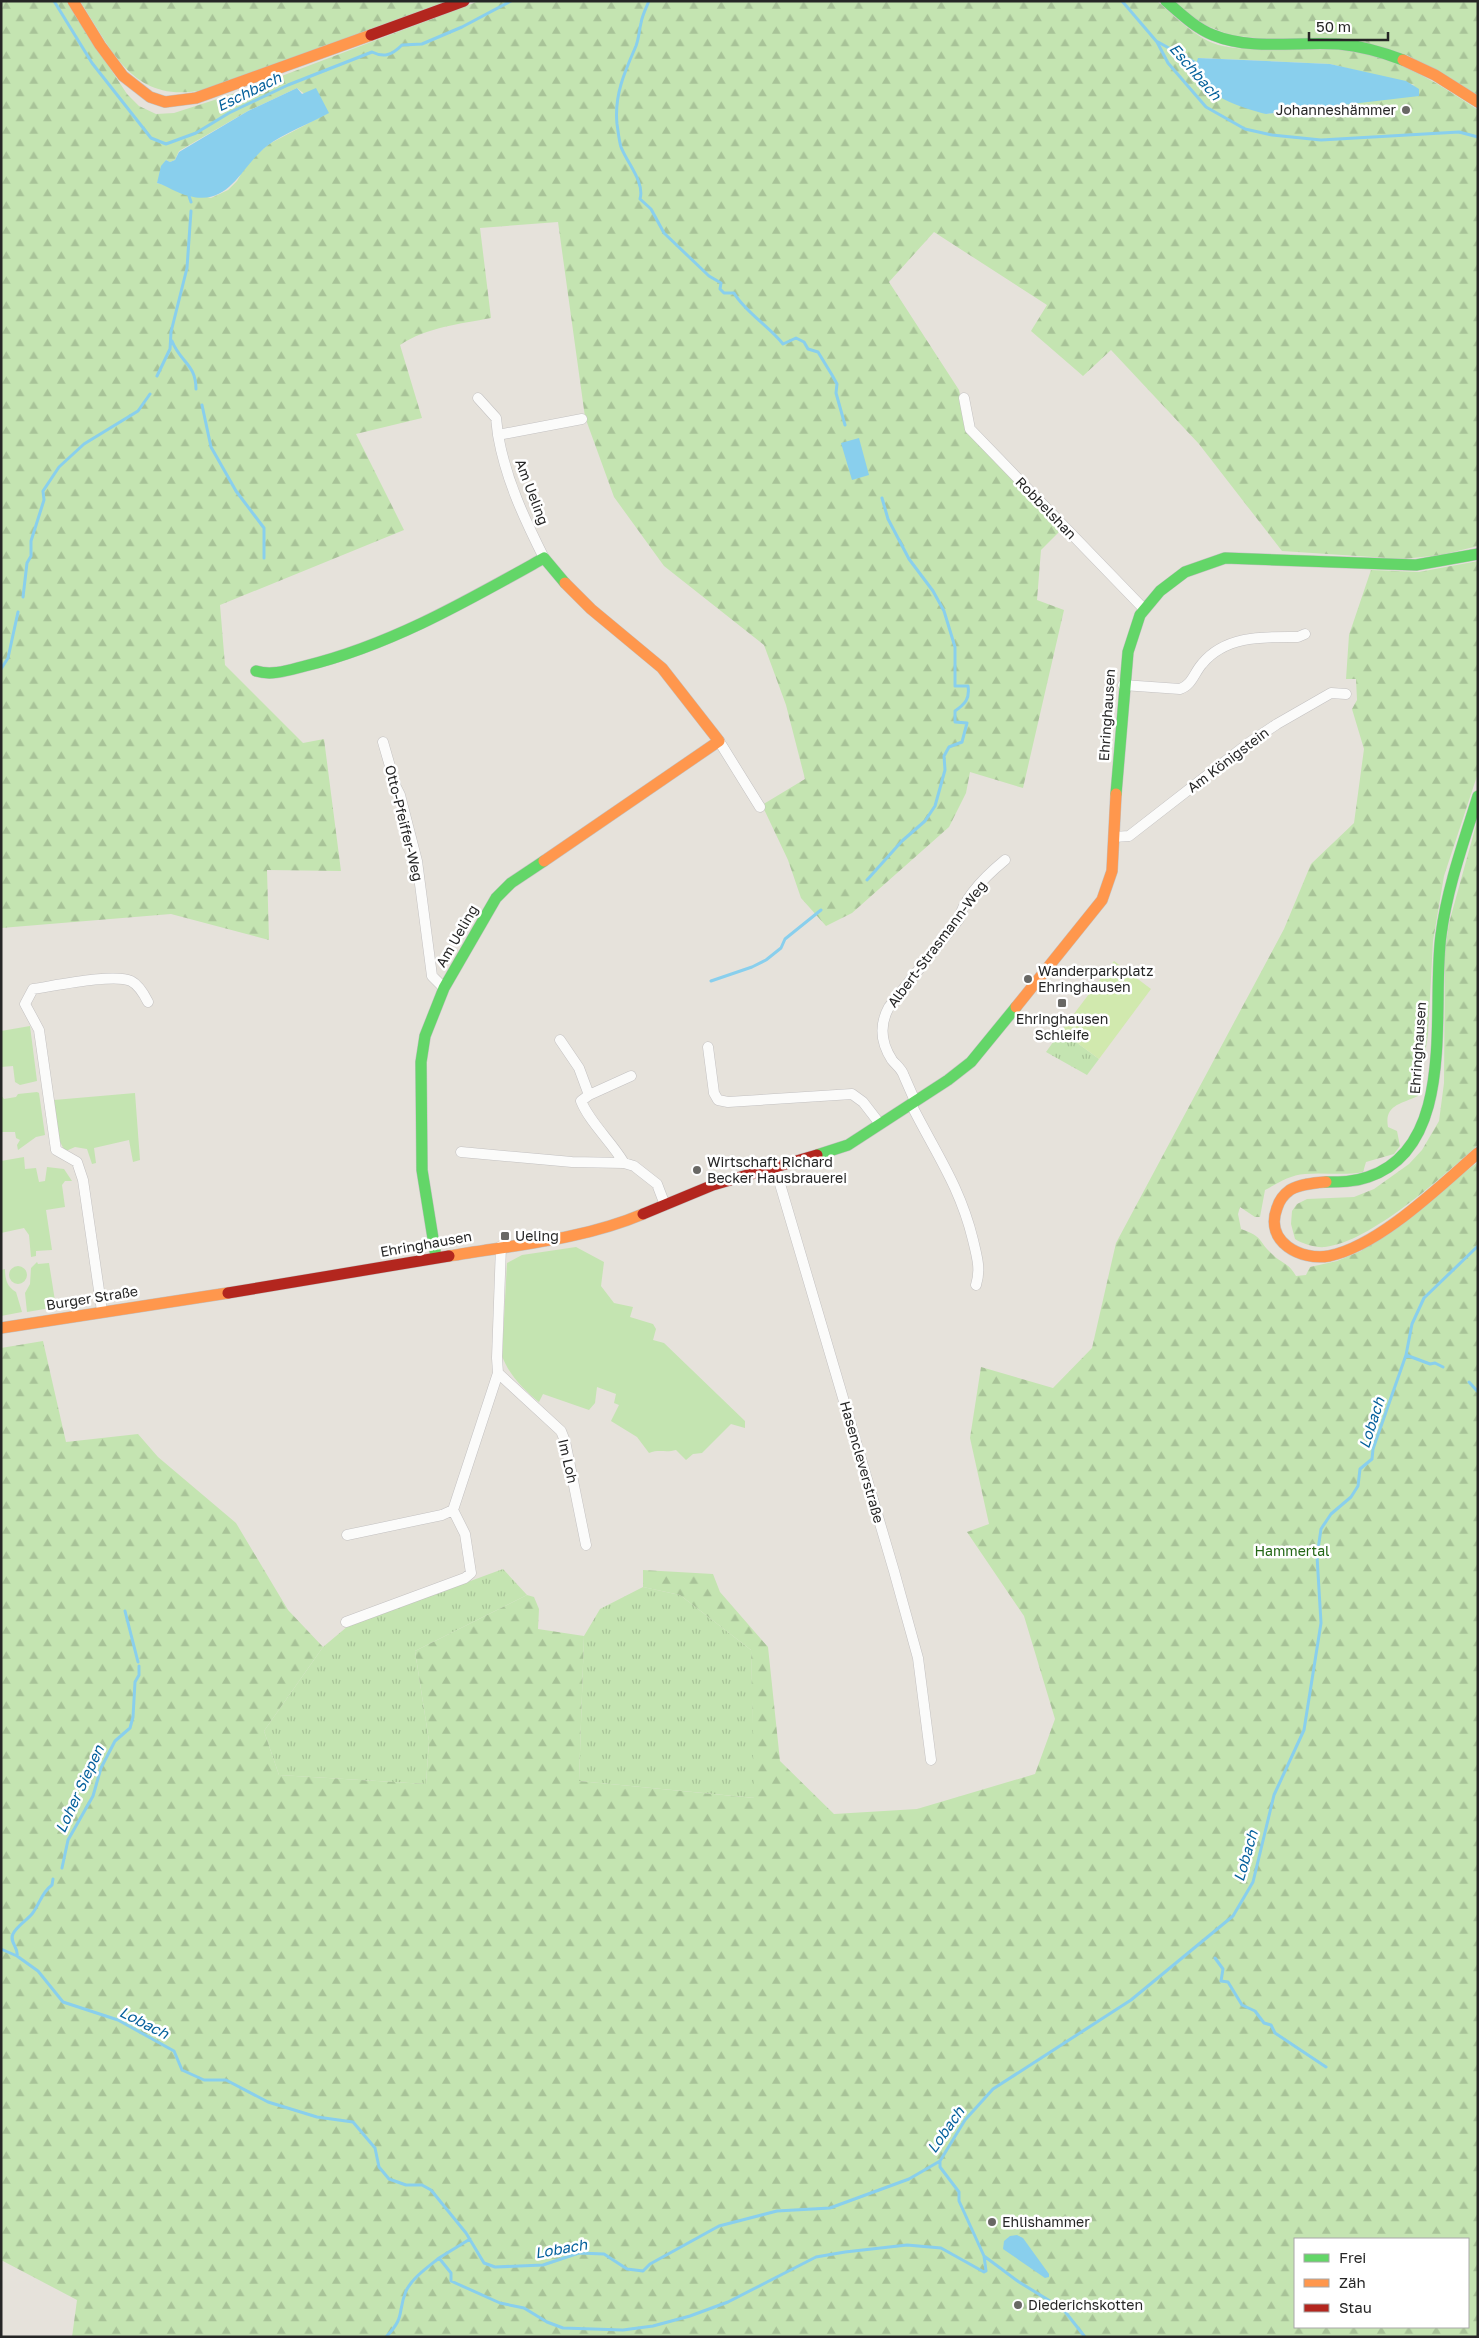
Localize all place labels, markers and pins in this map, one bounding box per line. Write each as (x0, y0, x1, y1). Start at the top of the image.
place label: Johanneshämmer (1276, 101, 1397, 118)
marker: Johanneshämmer (1400, 104, 1412, 116)
place label: Wanderparkplatz Ehringhausen (1038, 962, 1153, 995)
marker: Wanderparkplatz Ehringhausen (1022, 973, 1034, 985)
marker: Ehringhausen Schleife (1056, 997, 1068, 1009)
place label: Ehringhausen Schleife (1016, 1010, 1108, 1043)
place label: Wirtschaft Richard Becker Hausbrauerei (707, 1153, 847, 1186)
marker: Wirtschaft Richard Becker Hausbrauerei (691, 1164, 703, 1176)
place label: Ueling (515, 1227, 559, 1244)
marker: Ueling (499, 1230, 511, 1242)
place label: Ehlishammer (1002, 2213, 1090, 2230)
marker: Ehlishammer (986, 2216, 998, 2228)
place label: Diederichskotten (1028, 2296, 1143, 2313)
marker: Diederichskotten (1012, 2299, 1024, 2311)

